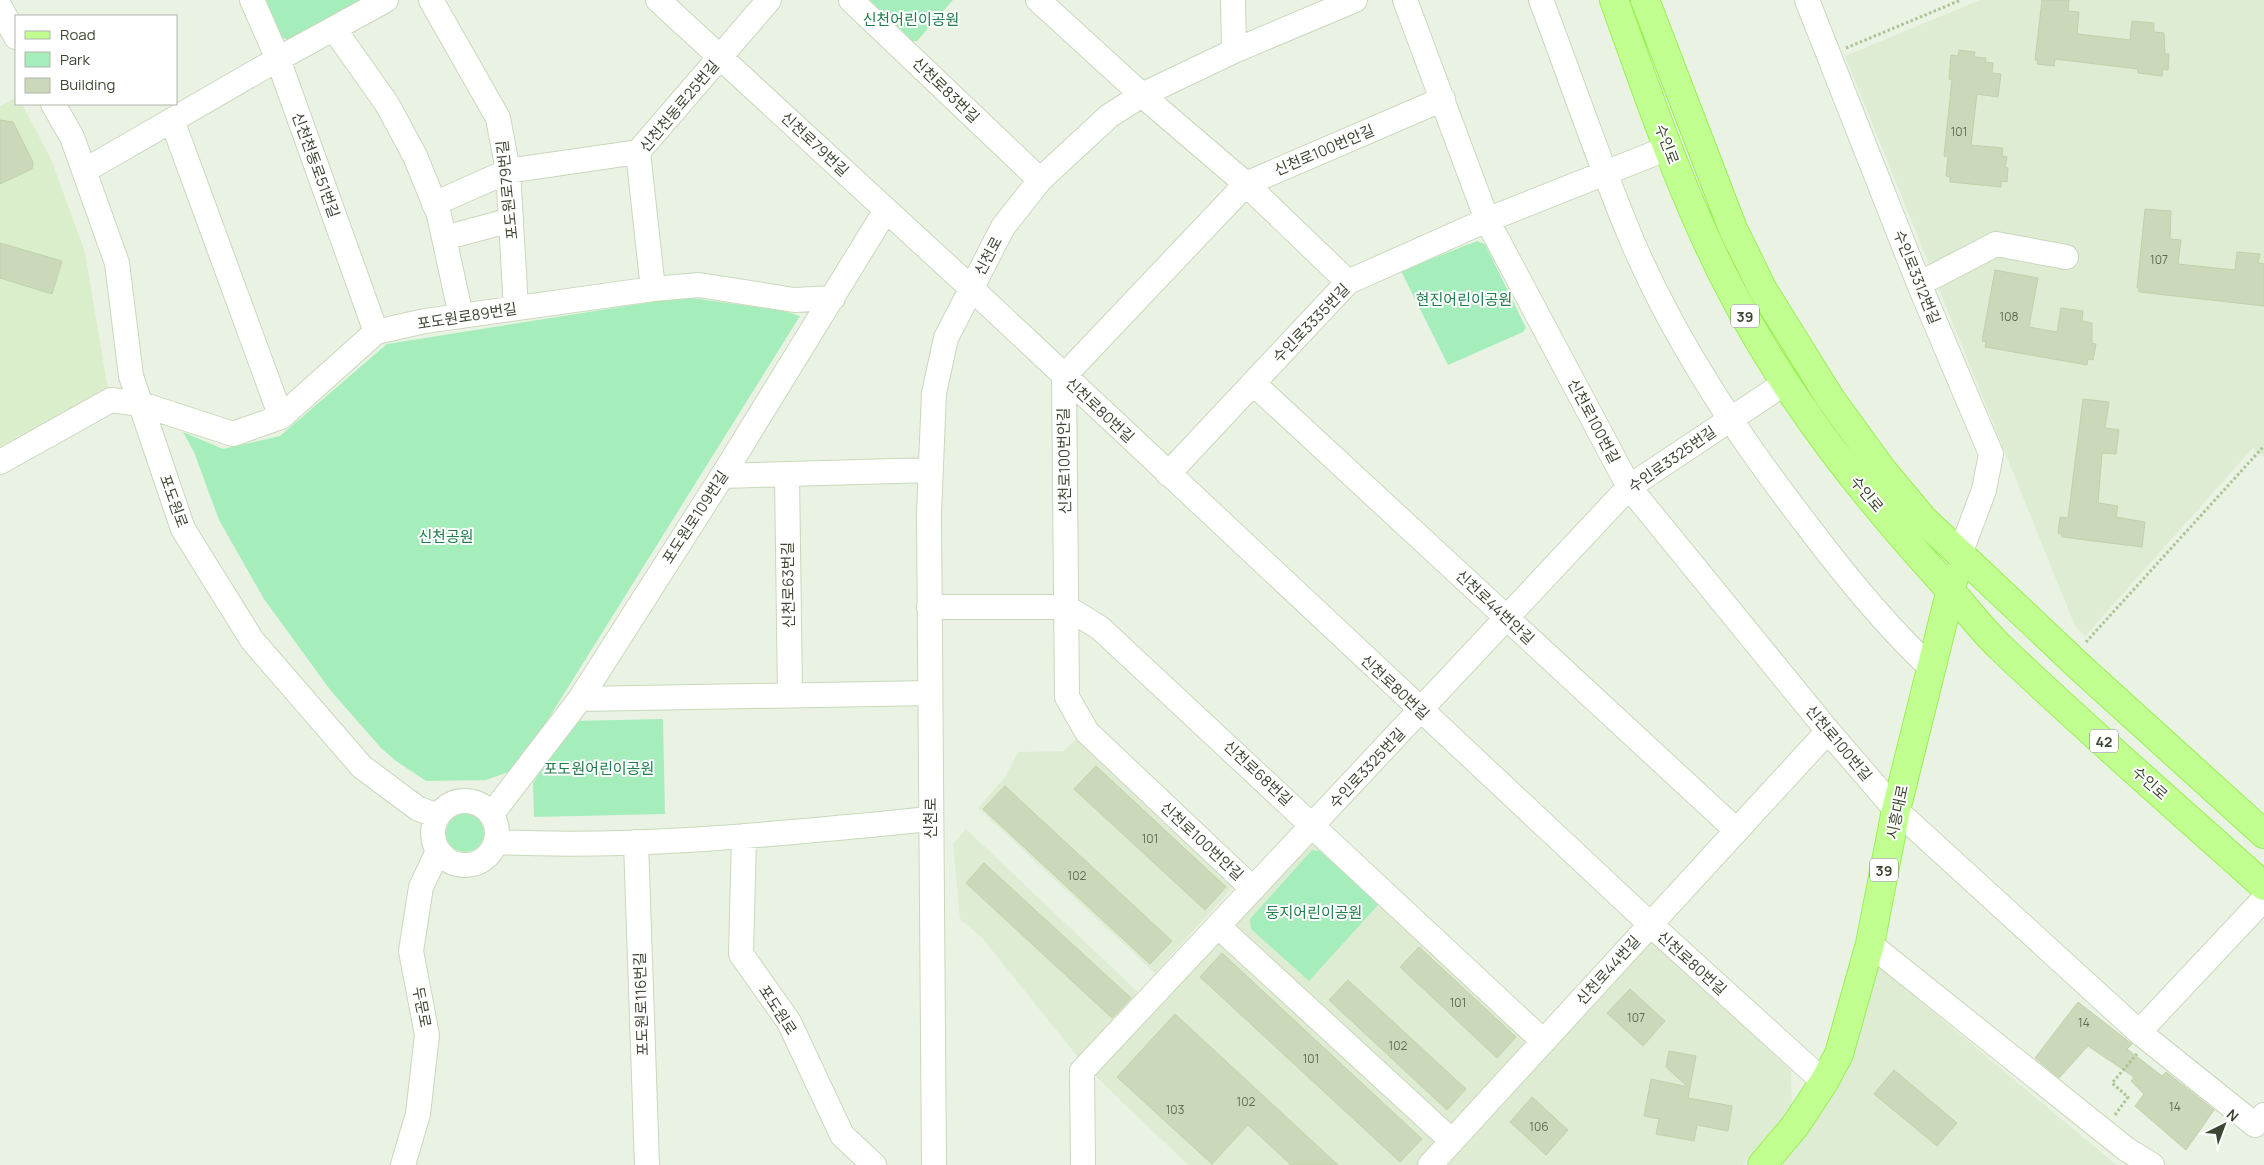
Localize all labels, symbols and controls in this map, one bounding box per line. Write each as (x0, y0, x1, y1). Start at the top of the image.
park label: 신천어린이공원 (863, 9, 959, 30)
legend (15, 15, 178, 105)
text: Road (60, 24, 96, 45)
text: Park (60, 49, 90, 70)
street label: 신천로83번길 (908, 53, 984, 127)
street label: 신천천동로25번길 (634, 56, 724, 156)
text: Building (60, 74, 115, 95)
street label: 신천로79번길 (776, 107, 854, 181)
street label: 신천천동로51번길 (287, 109, 345, 221)
street label: 신천로100번안길 (1271, 119, 1377, 181)
street label: 수인로 (1650, 121, 1684, 167)
house number: 101 (1951, 123, 1967, 140)
street label: 포도원로79번길 (491, 139, 523, 241)
street label: 수인로3312번길 (1889, 227, 1945, 327)
street label: 신천로 (969, 233, 1007, 279)
house number: 107 (2150, 251, 2168, 268)
street label: 수인로3335번길 (1268, 279, 1354, 367)
park label: 현진어린이공원 (1416, 289, 1512, 310)
street label: 포도원로89번길 (416, 298, 518, 334)
road number: 39 (1731, 304, 1759, 328)
house number: 108 (2000, 308, 2019, 325)
street label: 신천로80번길 (1061, 373, 1139, 447)
street label: 신천로100번길 (1563, 375, 1625, 467)
street label: 신천로100번안길 (1053, 407, 1075, 515)
street label: 수인로3325번길 (1624, 421, 1720, 497)
street label: 포도원로109번길 (657, 466, 733, 568)
street label: 포도원로 (155, 471, 193, 531)
street label: 수인로 (1846, 471, 1888, 517)
park label: 신천공원 (418, 526, 474, 547)
street label: 신천로63번길 (777, 542, 799, 628)
street label: 신천로44번안길 (1451, 565, 1539, 649)
street label: 신천로80번길 (1356, 650, 1434, 724)
street label: 신천로100번길 (1801, 701, 1877, 785)
street label: 수인로3325번길 (1324, 723, 1410, 813)
road number: 42 (2090, 729, 2118, 752)
street label: 신천로68번길 (1219, 736, 1297, 810)
park label: 포도원어린이공원 (544, 758, 654, 779)
street label: 수인로 (2128, 761, 2172, 805)
street label: 시흥대로 (1881, 783, 1913, 841)
street label: 신천로 (920, 797, 941, 839)
street label: 신천로100번안길 (1156, 797, 1248, 885)
house number: 101 (1142, 830, 1158, 847)
road number: 39 (1870, 858, 1898, 882)
house number: 102 (1068, 867, 1087, 884)
park label: 둥지어린이공원 (1266, 902, 1362, 923)
street label: 신천로80번길 (1653, 926, 1731, 1000)
street label: 신천로44번길 (1571, 931, 1645, 1009)
street label: 포도원로116번길 (629, 952, 653, 1056)
street label: 포도원로 (754, 981, 802, 1039)
street label: 두문로 (408, 985, 436, 1029)
house number: 101 (1450, 994, 1466, 1011)
house number: 107 (1627, 1009, 1645, 1026)
house number: 14 (2078, 1014, 2090, 1031)
house number: 102 (1389, 1037, 1408, 1054)
house number: 101 (1303, 1050, 1319, 1067)
house number: 102 (1237, 1093, 1256, 1110)
house number: 14 (2169, 1098, 2181, 1115)
north arrow (2199, 1100, 2249, 1150)
house number: 103 (1166, 1101, 1184, 1118)
text: N (2223, 1105, 2243, 1125)
house number: 106 (1529, 1118, 1549, 1135)

